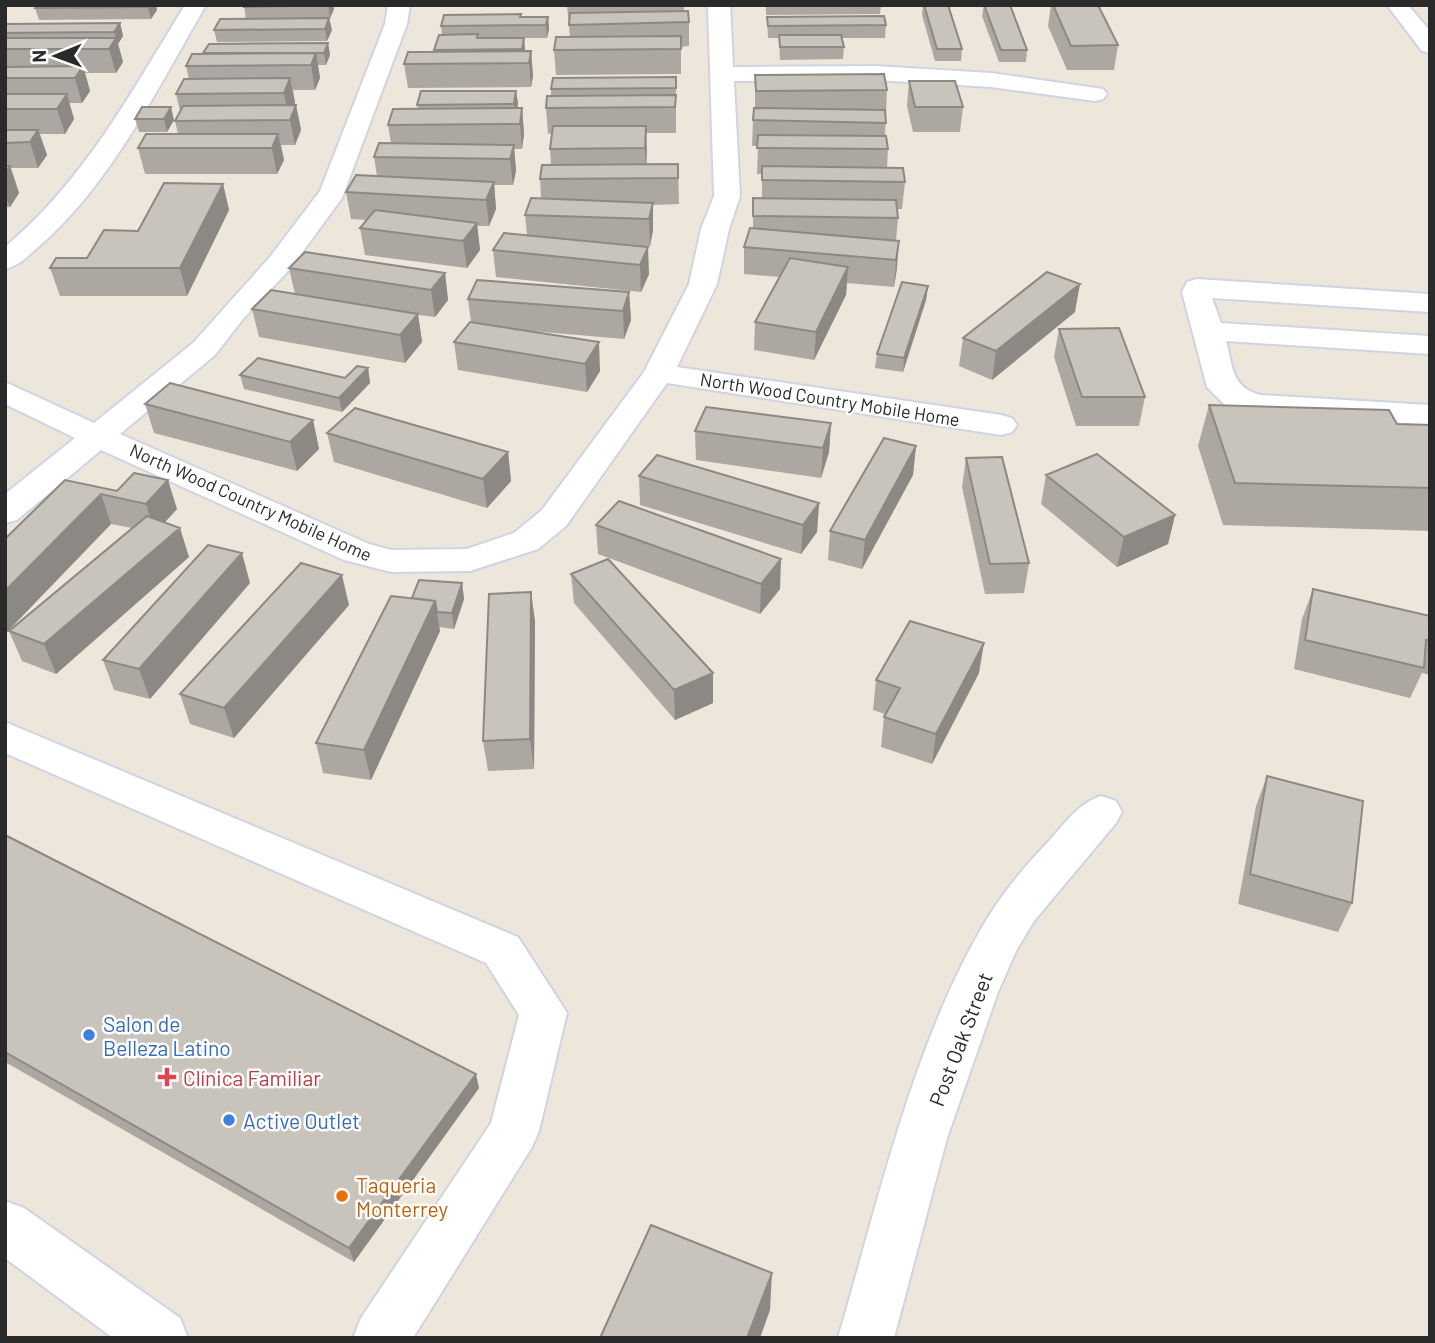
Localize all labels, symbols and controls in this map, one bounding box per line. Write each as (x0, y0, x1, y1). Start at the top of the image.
north arrow (21, 21, 91, 91)
text: N (27, 50, 50, 63)
street label: North Wood Country Mobile Home (699, 368, 961, 430)
street label: North Wood Country Mobile Home (127, 439, 375, 565)
street label: Post Oak Street (923, 969, 997, 1109)
place label: Salon de Belleza Latino (103, 1011, 231, 1060)
marker: Salon de Belleza Latino (81, 1027, 97, 1043)
place label: Clínica Familiar (183, 1065, 321, 1090)
marker: Clínica Familiar (157, 1067, 177, 1087)
place label: Active Outlet (243, 1108, 360, 1133)
marker: Active Outlet (221, 1112, 237, 1128)
place label: Taqueria Monterrey (356, 1172, 448, 1221)
marker: Taqueria Monterrey (334, 1188, 350, 1204)

